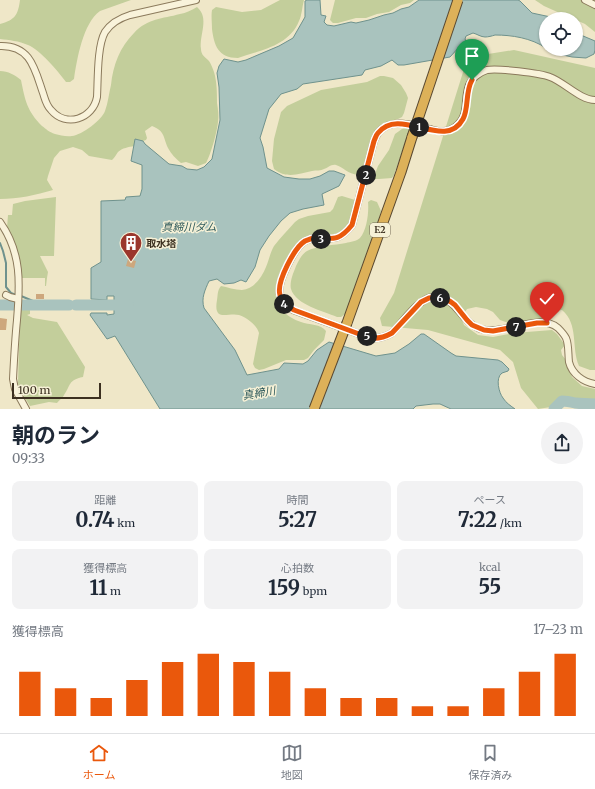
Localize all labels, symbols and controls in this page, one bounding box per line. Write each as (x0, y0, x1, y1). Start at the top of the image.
map controls (539, 12, 583, 56)
button: locate (539, 12, 583, 56)
pin (455, 39, 489, 80)
icon: arrive (461, 45, 483, 67)
pin: 1 (409, 117, 429, 137)
text: 1 (416, 120, 422, 134)
pin: 2 (356, 165, 376, 185)
text: 2 (363, 168, 369, 182)
water label: 真締川ダム (162, 220, 217, 234)
road number: E2 (370, 223, 390, 237)
pin: 3 (311, 229, 331, 249)
building icon: 取水塔 (118, 230, 144, 263)
text: 3 (318, 232, 324, 246)
place label: 取水塔 (146, 237, 177, 250)
pin (530, 282, 564, 323)
pin: 6 (430, 288, 450, 308)
icon: check (536, 288, 558, 310)
text: 6 (437, 291, 443, 305)
pin: 4 (274, 294, 294, 314)
text: 4 (281, 297, 288, 311)
pin: 7 (506, 317, 526, 337)
text: 7 (513, 320, 519, 334)
pin: 5 (357, 326, 377, 346)
text: 5 (364, 329, 370, 343)
scale bar (12, 381, 101, 400)
text: 100 m (18, 383, 50, 397)
water label: 真締川 (242, 383, 277, 402)
text: 朝のラン (12, 421, 100, 449)
button: share (541, 422, 583, 464)
text: 09:33 (12, 450, 45, 467)
text: 距離 (94, 493, 116, 507)
text: 時間 (286, 493, 308, 507)
text: ペース (474, 493, 506, 507)
text: 0.74 (75, 507, 115, 532)
text: 5:27 (278, 507, 317, 532)
text: 7:22 (458, 507, 497, 532)
text: km (115, 516, 135, 530)
text: /km (497, 516, 522, 530)
text: kcal (479, 560, 501, 574)
text: 獲得標高 (83, 561, 127, 575)
text: 心拍数 (281, 561, 314, 575)
text: 55 (479, 574, 501, 599)
text: 11 (89, 575, 107, 600)
text: 159 (268, 575, 300, 600)
text: m (107, 584, 121, 598)
text: bpm (300, 584, 327, 598)
text: 17–23 m (533, 621, 583, 638)
text: 獲得標高 (12, 623, 64, 640)
tab: ホーム (83, 742, 115, 782)
tab: 地図 (281, 742, 303, 782)
tab: 保存済み (468, 742, 512, 782)

